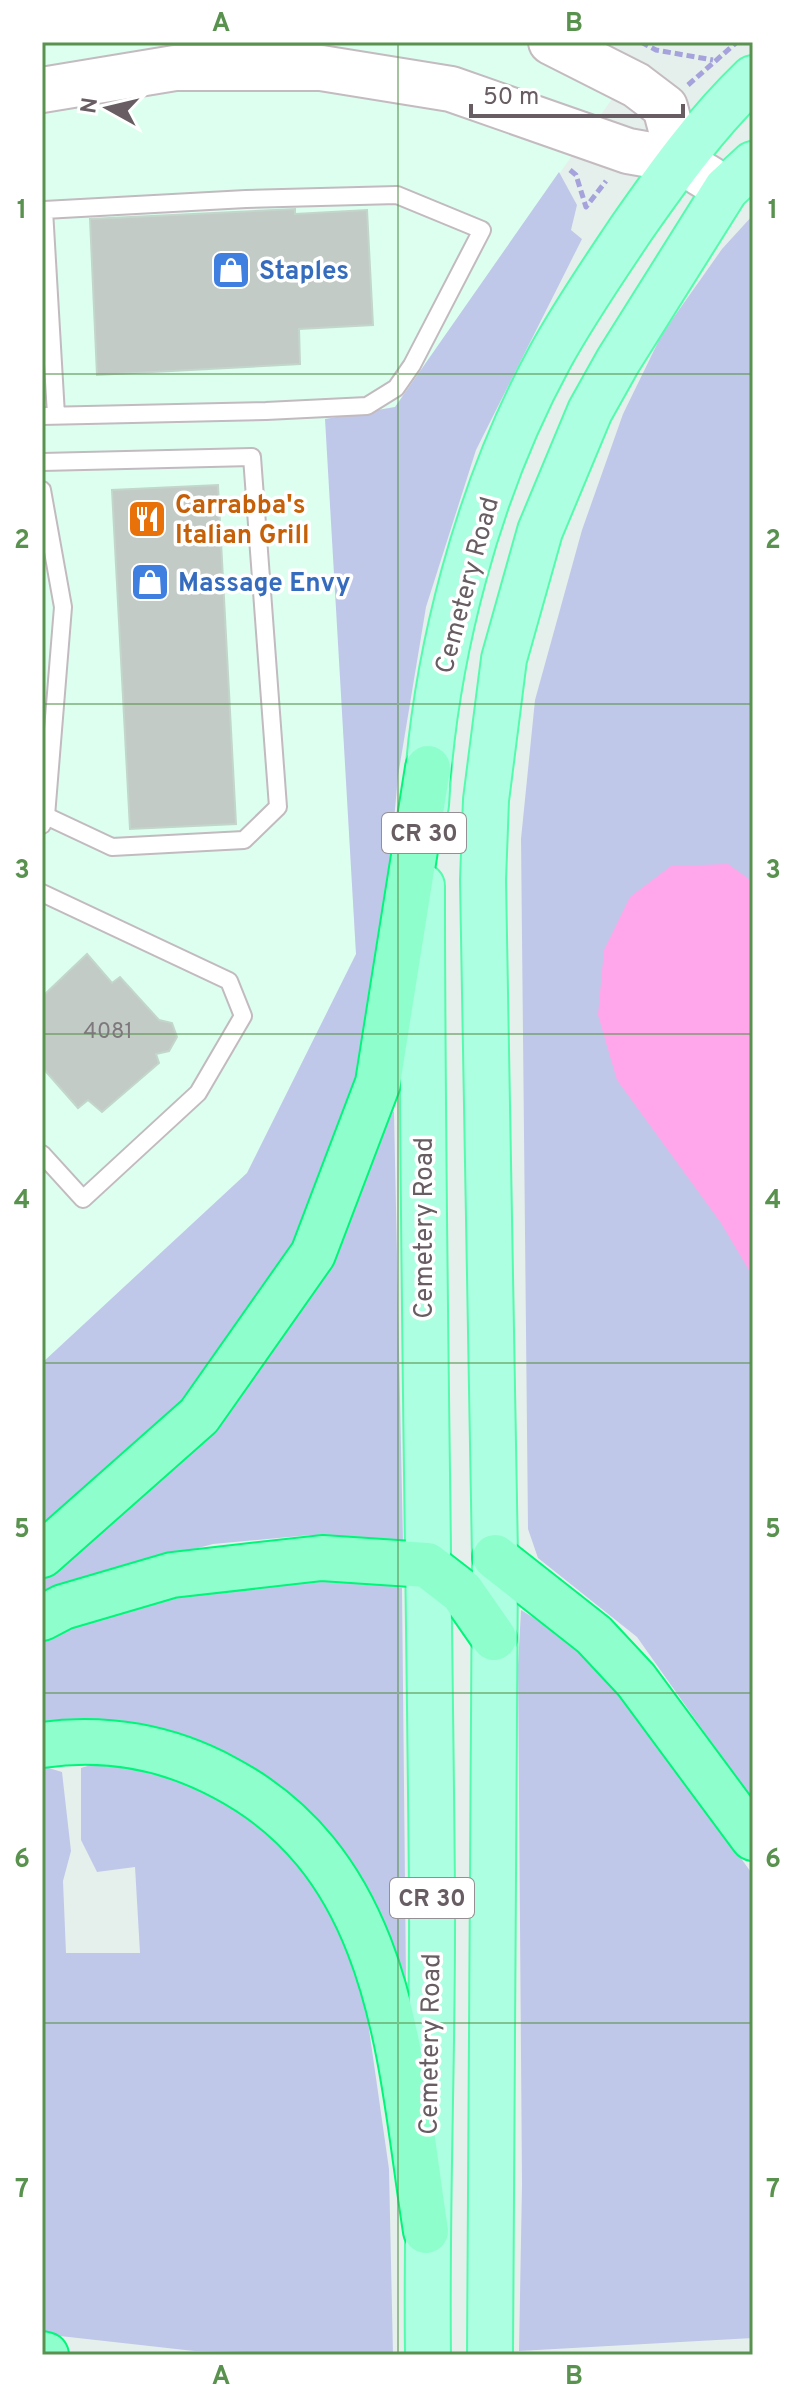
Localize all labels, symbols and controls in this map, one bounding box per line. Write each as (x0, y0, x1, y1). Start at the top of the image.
text: A (212, 8, 230, 41)
text: B (565, 8, 583, 41)
north arrow (68, 68, 148, 148)
scale bar (471, 68, 683, 118)
text: 50 m (483, 83, 539, 113)
text: N (76, 96, 105, 115)
text: 1 (17, 195, 27, 228)
text: 1 (768, 195, 778, 228)
shop icon: Staples (210, 249, 252, 291)
place label: Staples (259, 256, 349, 289)
place label: Carrabba's Italian Grill (175, 490, 310, 553)
street label: Cemetery Road (429, 494, 508, 678)
restaurant icon: Carrabba's Italian Grill (126, 498, 168, 540)
text: 2 (14, 525, 30, 558)
text: 2 (765, 525, 781, 558)
shop icon: Massage Envy (129, 561, 171, 603)
place label: Massage Envy (178, 568, 351, 601)
road number: CR 30 (382, 813, 466, 853)
text: 3 (14, 855, 30, 888)
text: 3 (765, 855, 781, 888)
house number: 4081 (83, 1019, 133, 1046)
street label: Cemetery Road (409, 1137, 442, 1319)
text: 4 (14, 1185, 30, 1218)
text: 4 (765, 1185, 781, 1218)
text: 5 (14, 1514, 30, 1547)
text: 5 (765, 1514, 781, 1547)
text: 6 (14, 1844, 30, 1877)
text: 6 (765, 1844, 781, 1877)
road number: CR 30 (390, 1878, 474, 1918)
street label: Cemetery Road (413, 1953, 450, 2135)
text: 7 (15, 2174, 29, 2207)
text: 7 (766, 2174, 780, 2207)
text: A (212, 2361, 230, 2394)
text: B (565, 2361, 583, 2394)

